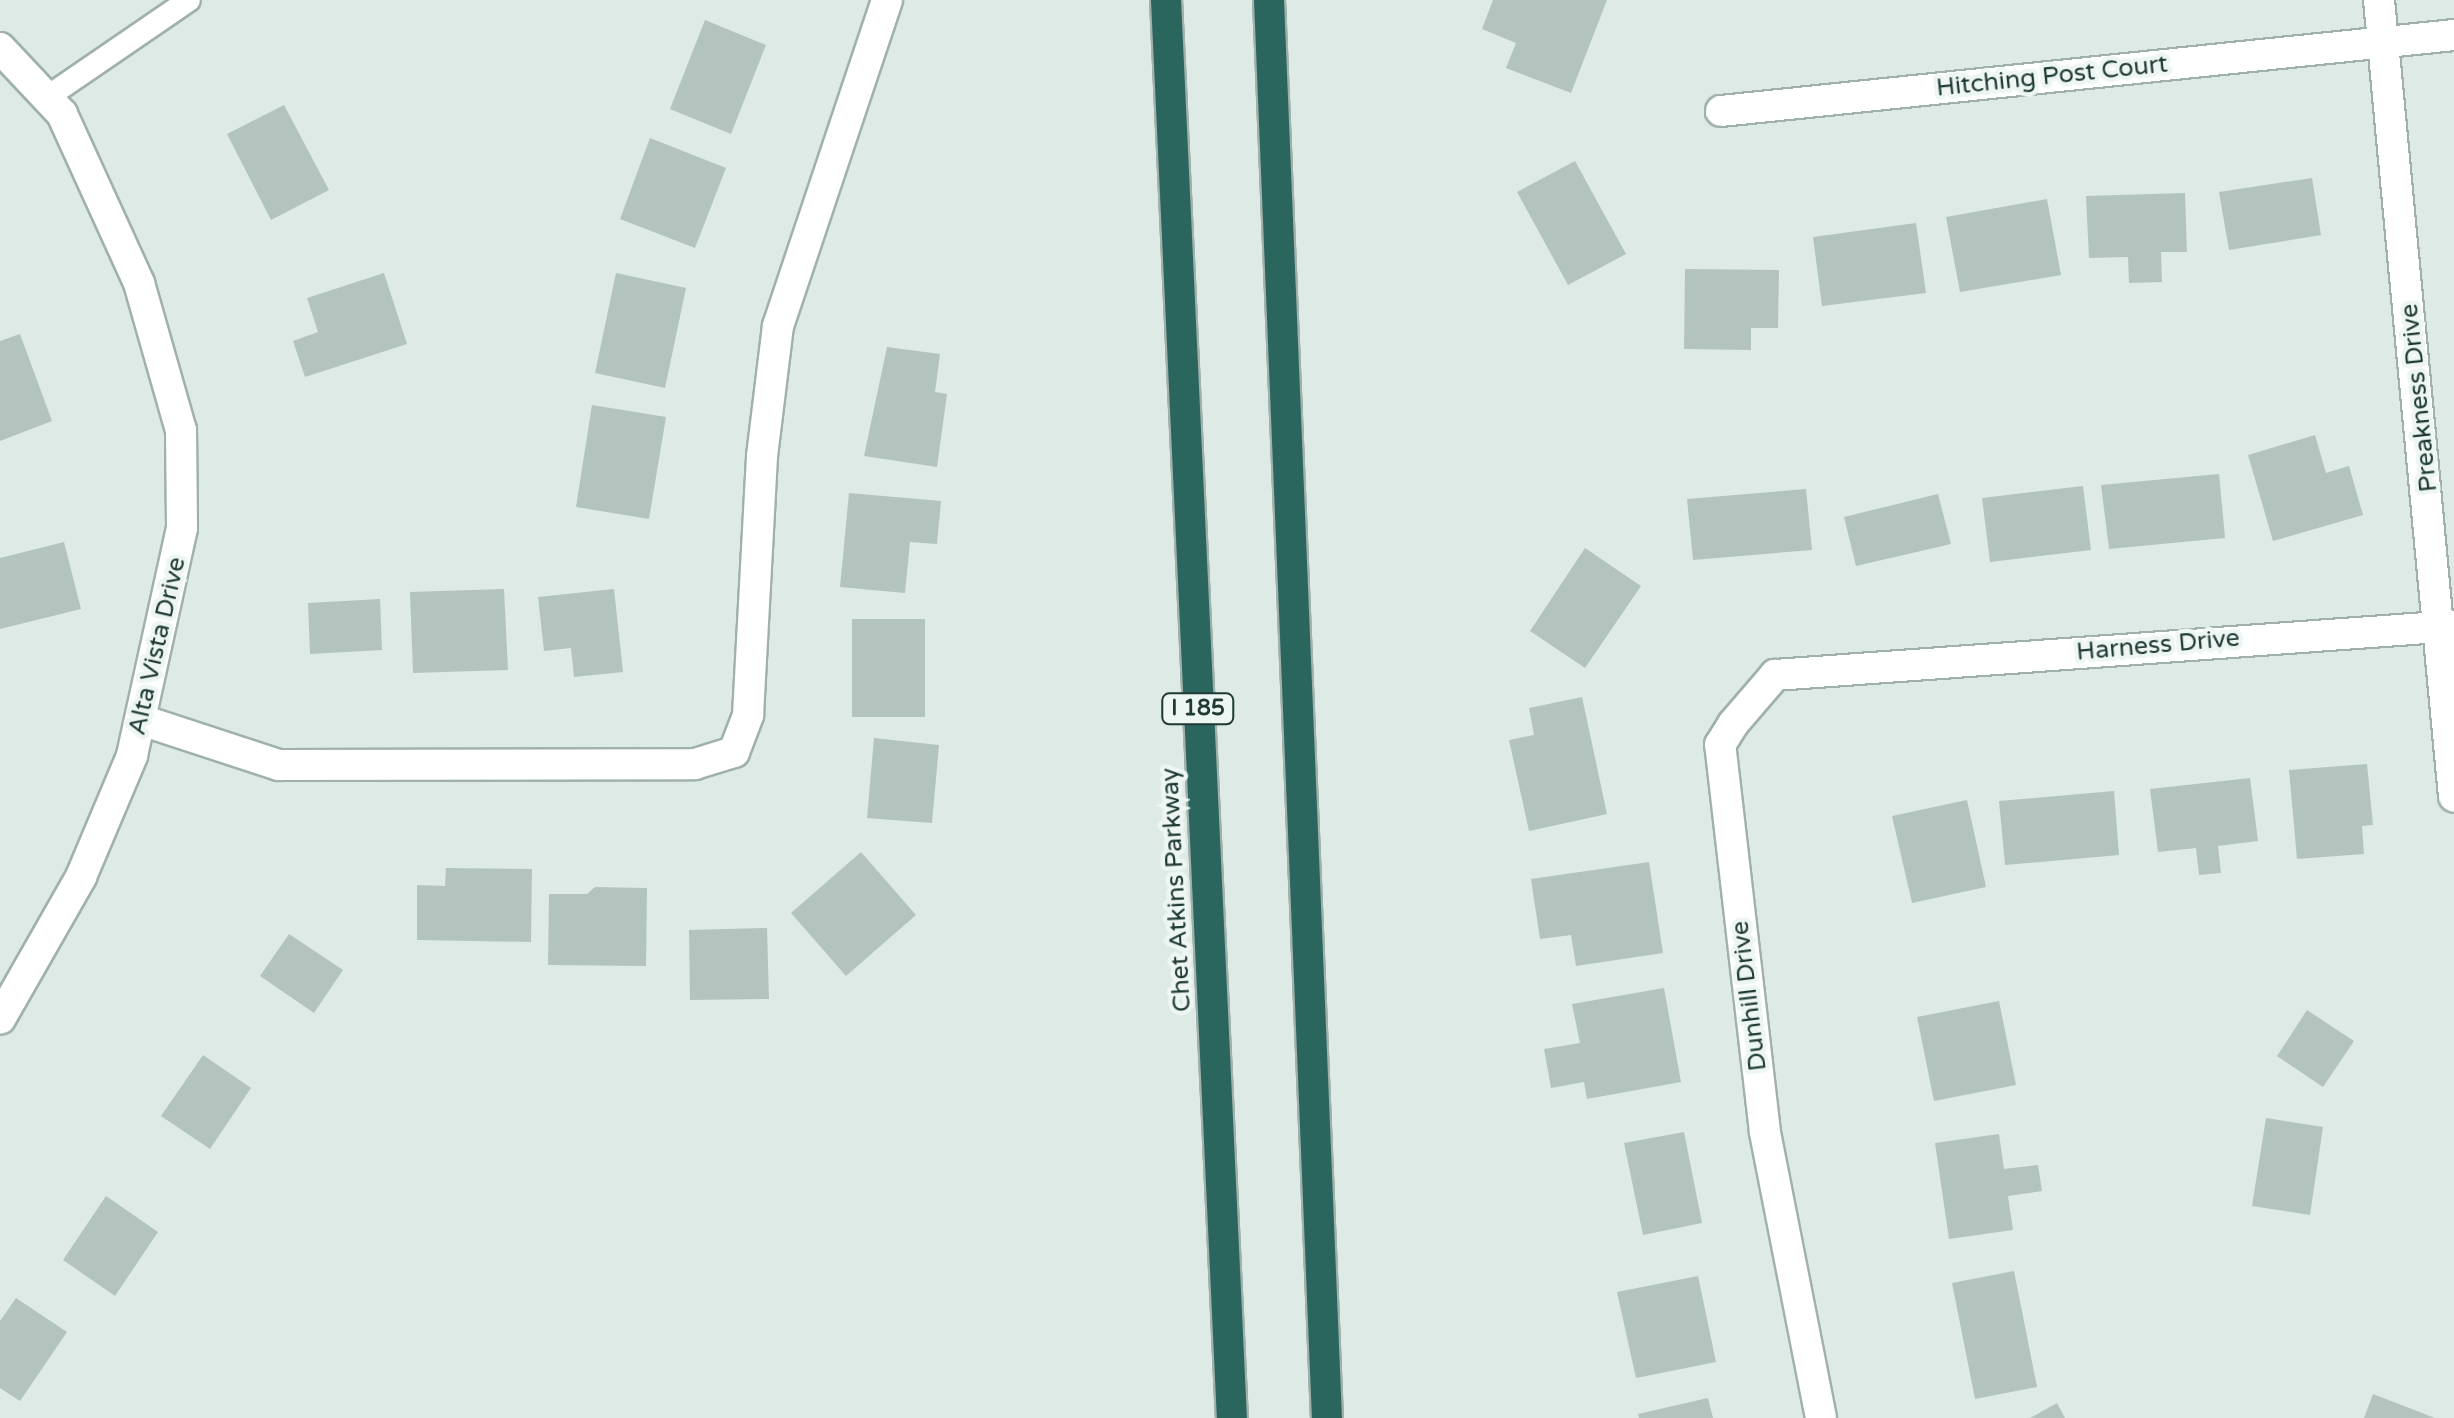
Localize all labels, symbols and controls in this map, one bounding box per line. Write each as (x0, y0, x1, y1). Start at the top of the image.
street label: Hitching Post Court (1935, 49, 2169, 103)
street label: Preakness Drive (2394, 302, 2444, 494)
street label: Alta Vista Drive (122, 554, 192, 738)
street label: Harness Drive (2075, 623, 2241, 667)
road number: I 185 (1160, 692, 1236, 726)
street label: Chet Atkins Parkway (1155, 767, 1197, 1013)
street label: Dunhill Drive (1725, 919, 1773, 1073)

